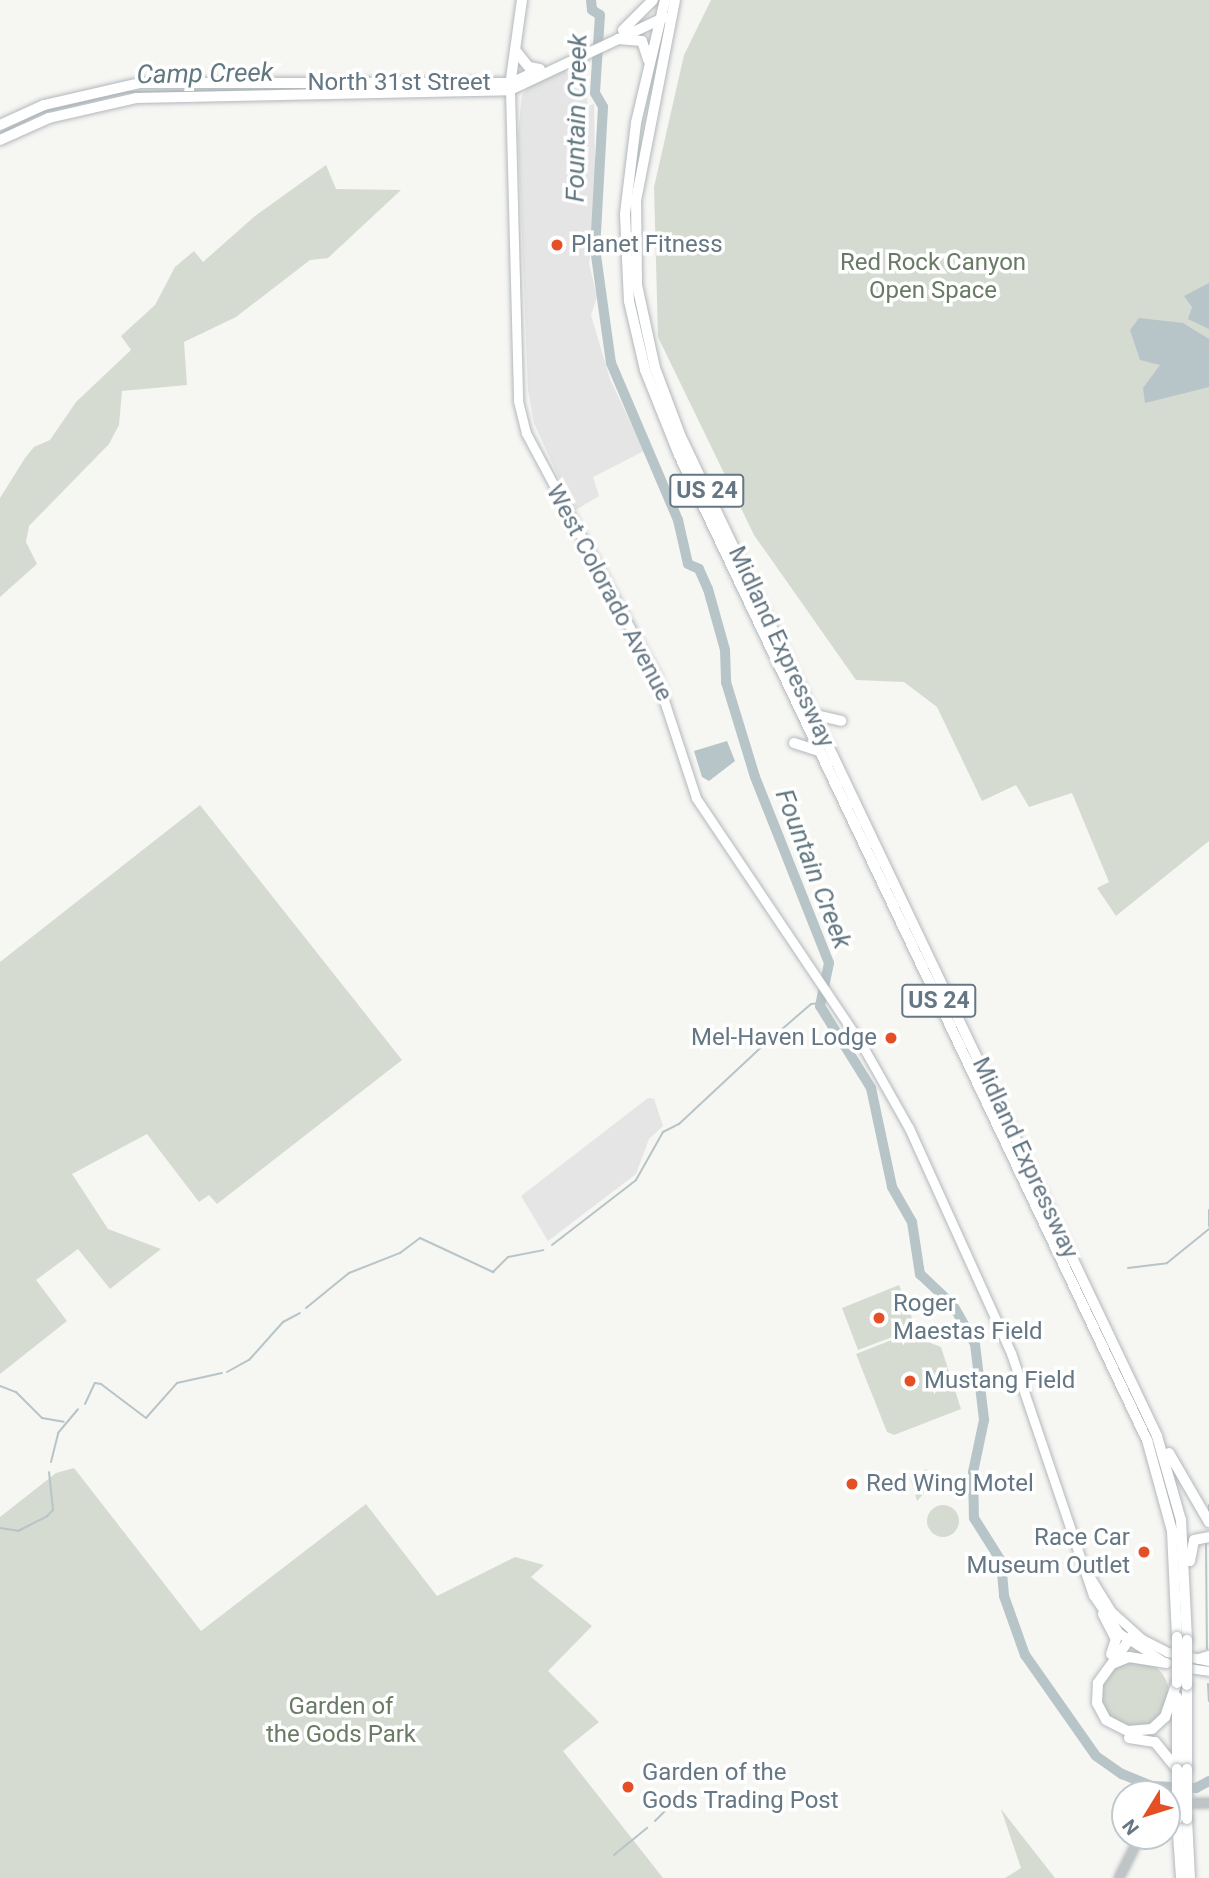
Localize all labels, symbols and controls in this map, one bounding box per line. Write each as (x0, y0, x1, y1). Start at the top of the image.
water label: Fountain Creek (560, 33, 594, 203)
water label: Camp Creek (136, 57, 274, 91)
street label: North 31st Street (307, 69, 491, 97)
place label: Planet Fitness (571, 231, 723, 259)
marker: Planet Fitness (549, 237, 565, 253)
park label: Red Rock Canyon Open Space (840, 249, 1026, 305)
road number: US 24 (668, 471, 746, 510)
street label: West Colorado Avenue (540, 480, 678, 706)
street label: Midland Expressway (722, 542, 840, 752)
water label: Fountain Creek (768, 785, 858, 953)
road number: US 24 (900, 982, 978, 1020)
place label: Mel-Haven Lodge (691, 1024, 877, 1052)
marker: Mel-Haven Lodge (883, 1030, 899, 1046)
street label: Midland Expressway (966, 1053, 1084, 1263)
place label: Roger Maestas Field (893, 1290, 1043, 1346)
marker: Roger Maestas Field (871, 1310, 887, 1326)
place label: Mustang Field (924, 1367, 1075, 1395)
marker: Mustang Field (902, 1373, 918, 1389)
place label: Red Wing Motel (866, 1470, 1034, 1498)
marker: Red Wing Motel (844, 1476, 860, 1492)
place label: Race Car Museum Outlet (966, 1524, 1130, 1580)
marker: Race Car Museum Outlet (1136, 1544, 1152, 1560)
park label: Garden of the Gods Park (266, 1693, 416, 1749)
place label: Garden of the Gods Trading Post (642, 1759, 839, 1815)
marker: Garden of the Gods Trading Post (620, 1779, 636, 1795)
north arrow (1111, 1780, 1181, 1850)
text: N (1117, 1815, 1144, 1839)

